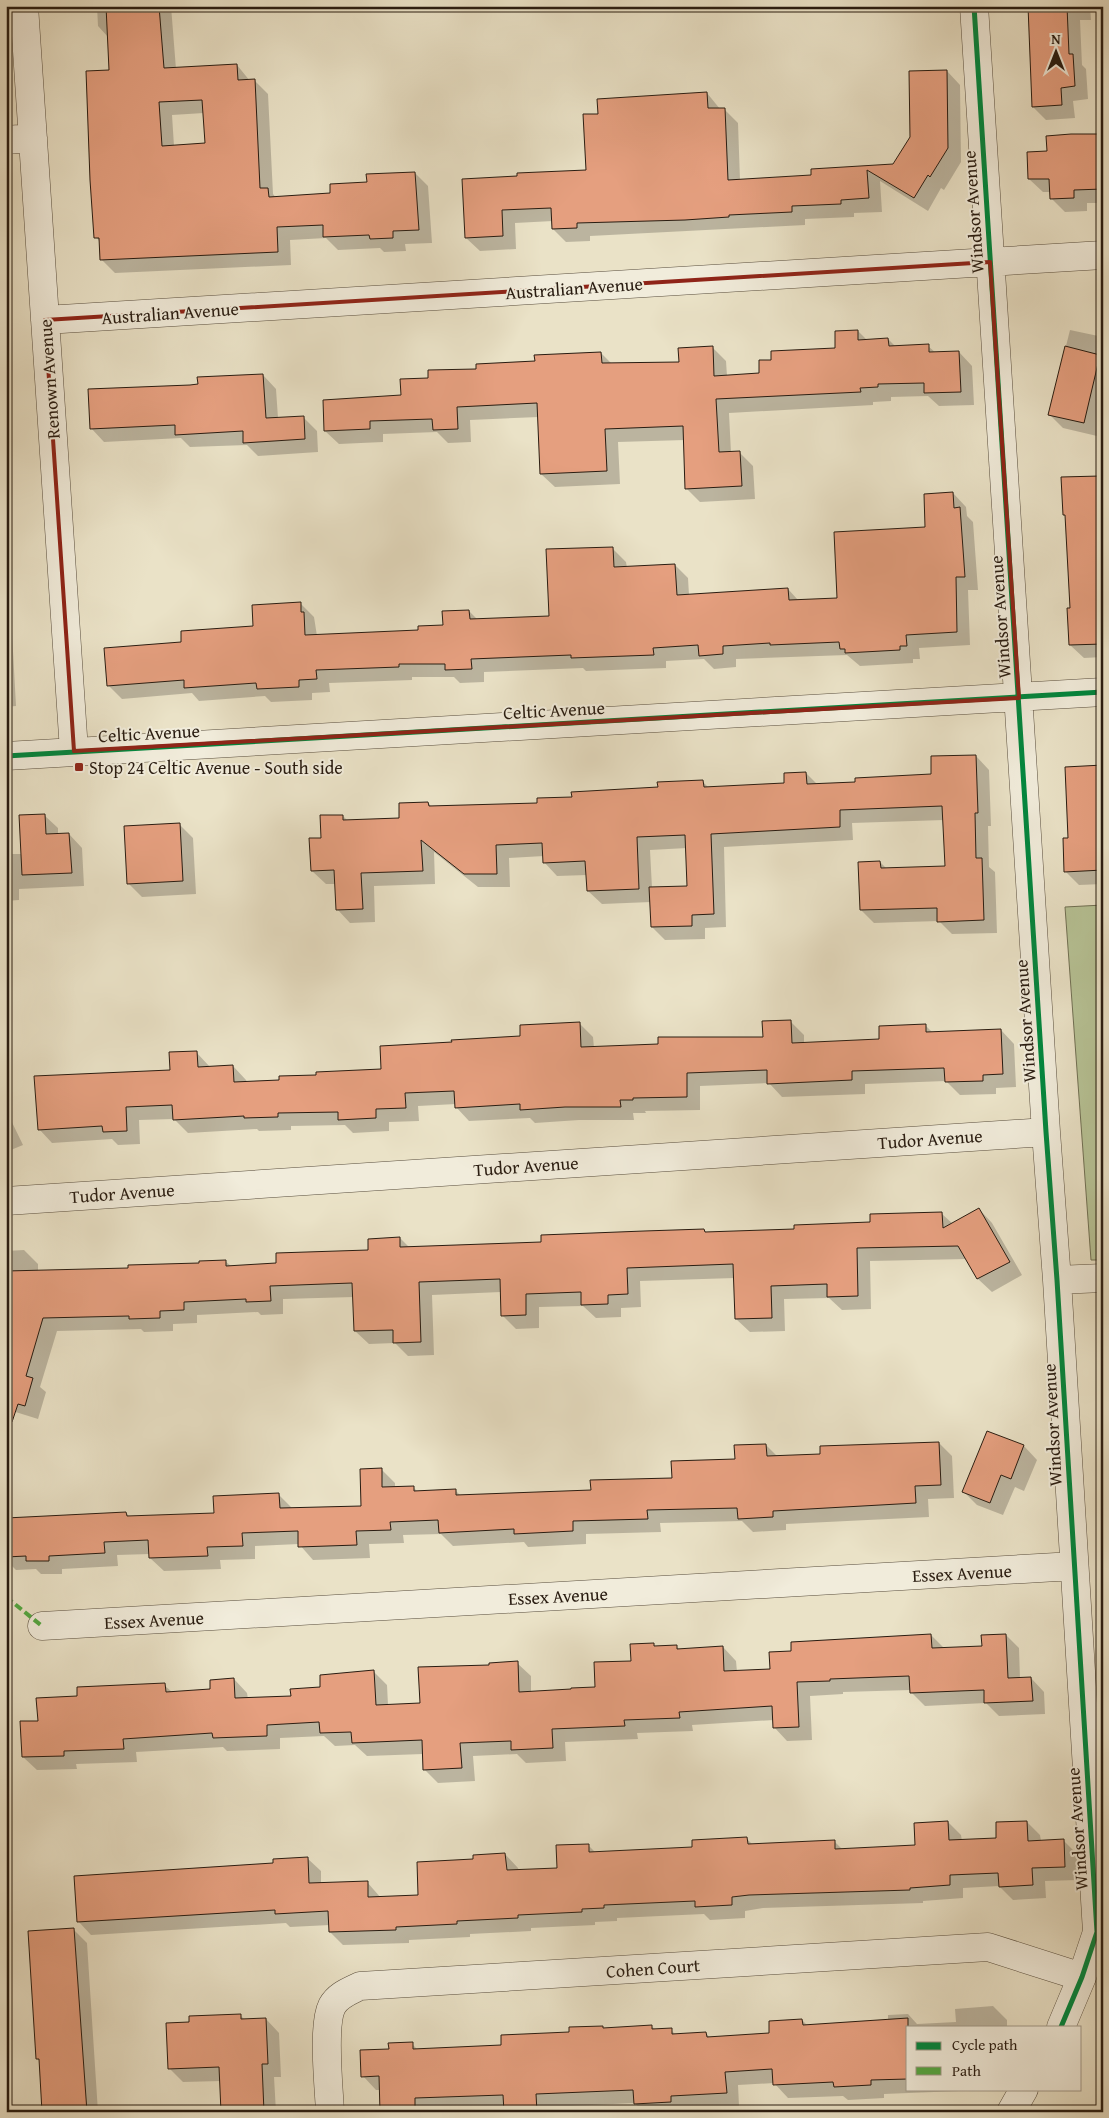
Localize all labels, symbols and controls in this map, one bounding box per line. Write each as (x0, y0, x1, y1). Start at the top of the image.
north arrow (1032, 28, 1082, 78)
text: N (1051, 29, 1061, 49)
street label: Windsor Avenue (955, 150, 991, 274)
street label: Australian Avenue (504, 270, 644, 306)
street label: Australian Avenue (100, 295, 240, 331)
street label: Renown Avenue (31, 318, 67, 440)
street label: Windsor Avenue (982, 555, 1018, 679)
street label: Celtic Avenue (502, 694, 606, 726)
street label: Celtic Avenue (97, 717, 201, 749)
place label: Stop 24 Celtic Avenue - South side (89, 754, 343, 781)
marker: Stop 24 Celtic Avenue - South side (73, 761, 85, 773)
street label: Windsor Avenue (1007, 959, 1043, 1083)
street label: Tudor Avenue (877, 1122, 983, 1156)
street label: Tudor Avenue (473, 1149, 579, 1183)
street label: Tudor Avenue (69, 1176, 175, 1210)
street label: Windsor Avenue (1035, 1363, 1069, 1487)
street label: Essex Avenue (911, 1557, 1013, 1589)
street label: Essex Avenue (507, 1580, 609, 1612)
street label: Essex Avenue (103, 1604, 205, 1636)
street label: Windsor Avenue (1059, 1767, 1095, 1891)
street label: Cohen Court (605, 1951, 702, 1985)
legend (906, 2026, 1082, 2090)
text: Cycle path (952, 2034, 1018, 2055)
text: Path (952, 2060, 981, 2081)

